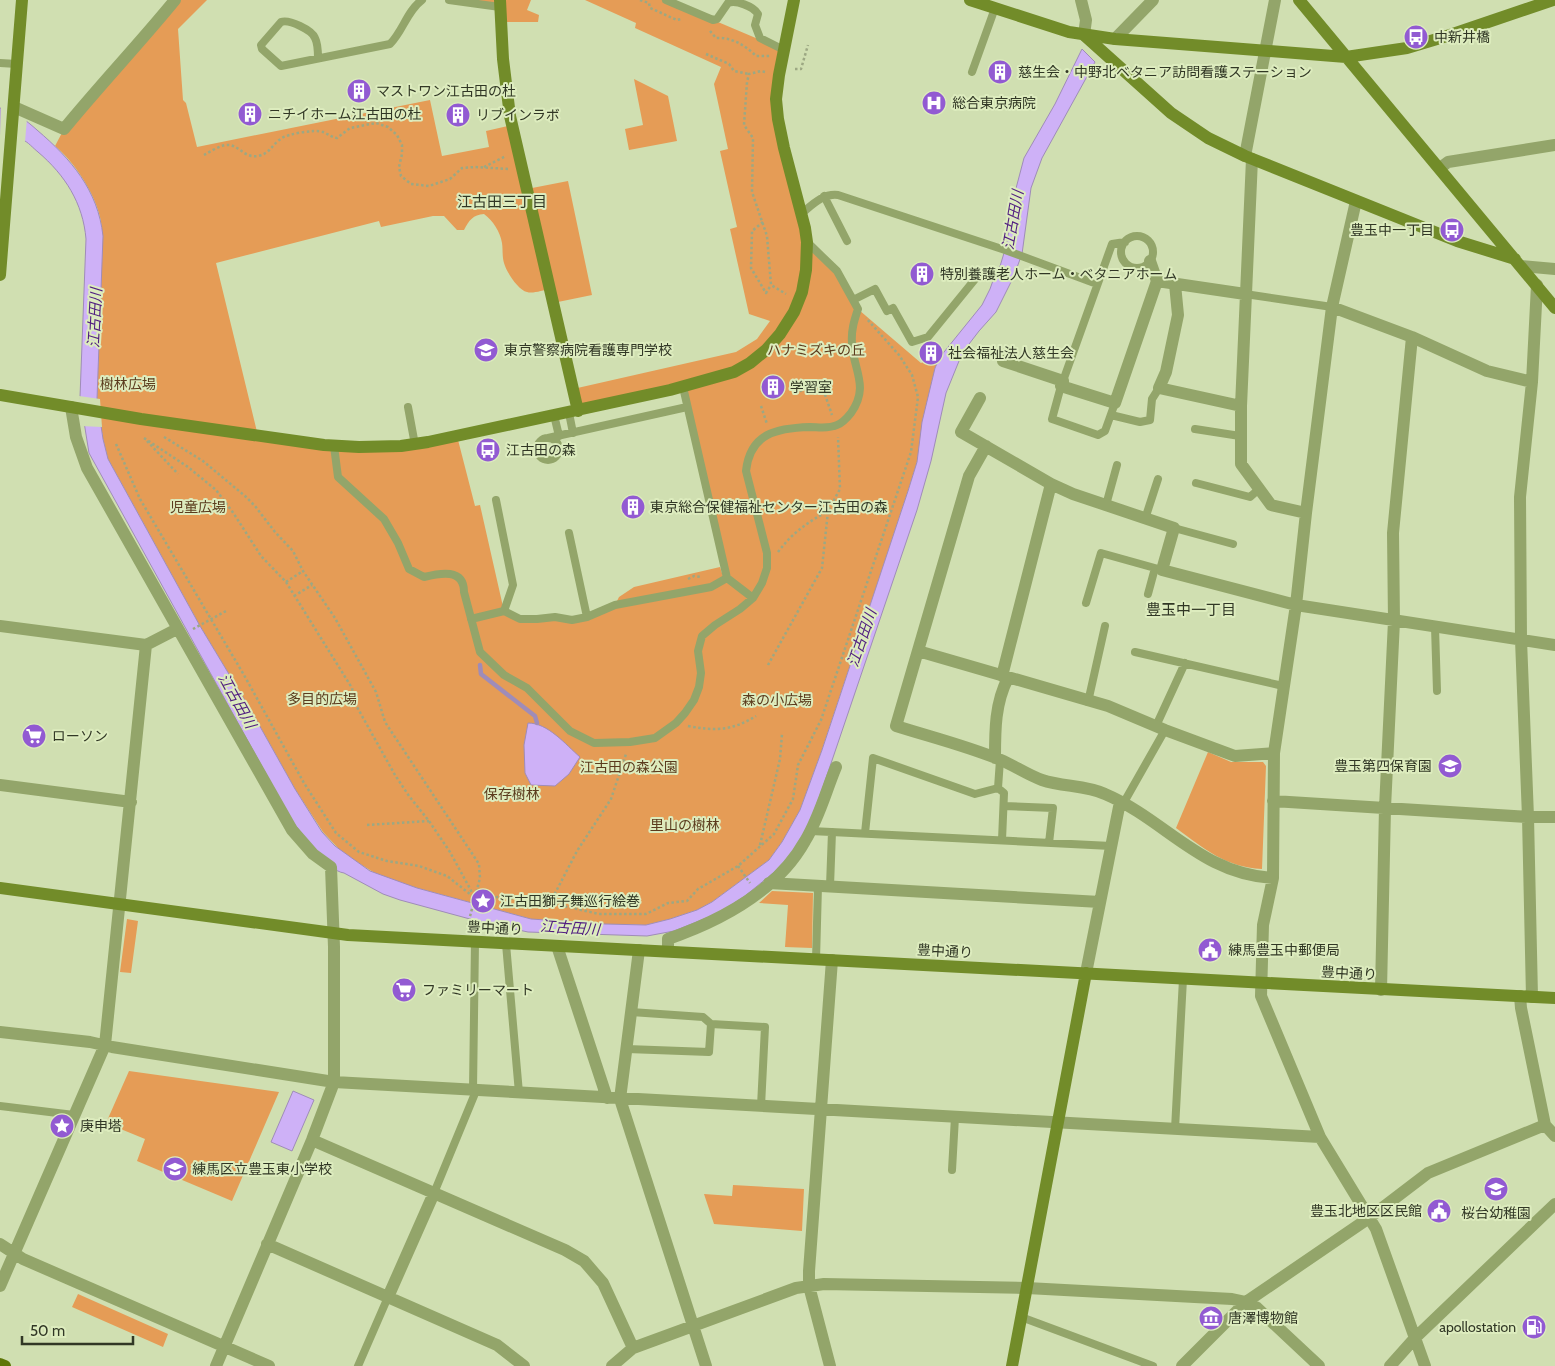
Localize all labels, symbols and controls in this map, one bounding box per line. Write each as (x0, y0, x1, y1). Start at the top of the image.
bus stop icon: 中新井橋 (1403, 24, 1429, 50)
place label: 中新井橋 (1434, 28, 1490, 46)
building icon: 慈生会・中野北ベタニア訪問看護ステーション (987, 59, 1013, 85)
place label: 慈生会・中野北ベタニア訪問看護ステーション (1018, 63, 1312, 81)
building icon: マストワン江古田の杜 (346, 78, 372, 104)
place label: マストワン江古田の杜 (376, 82, 516, 100)
hospital icon: 総合東京病院 (921, 90, 947, 116)
place label: 総合東京病院 (952, 94, 1036, 112)
building icon: ニチイホーム江古田の杜 (237, 101, 263, 127)
building icon: リブインラボ (445, 102, 471, 128)
place label: ニチイホーム江古田の杜 (268, 105, 422, 123)
place label: リブインラボ (476, 106, 560, 124)
water label: 江古田川 (999, 187, 1027, 251)
district label: 江古田三丁目 (457, 193, 547, 211)
bus stop icon: 豊玉中一丁目 (1439, 217, 1465, 243)
place label: 豊玉中一丁目 (1350, 221, 1434, 239)
building icon: 特別養護老人ホーム・ベタニアホーム (909, 261, 935, 287)
place label: 特別養護老人ホーム・ベタニアホーム (940, 265, 1177, 283)
water label: 江古田川 (84, 286, 106, 348)
school or university icon: 東京警察病院看護専門学校 (473, 337, 499, 363)
building icon: 社会福祉法人慈生会 (918, 340, 944, 366)
place label: 東京警察病院看護専門学校 (504, 341, 672, 359)
park label: ハナミズキの丘 (767, 341, 865, 359)
place label: 社会福祉法人慈生会 (948, 344, 1074, 362)
building icon: 学習室 (760, 374, 786, 400)
park label: 樹林広場 (100, 375, 156, 393)
place label: 学習室 (790, 378, 832, 396)
bus stop icon: 江古田の森 (475, 437, 501, 463)
place label: 江古田の森 (506, 441, 576, 459)
building icon: 東京総合保健福祉センター江古田の森 (620, 494, 646, 520)
park label: 児童広場 (170, 498, 226, 516)
place label: 東京総合保健福祉センター江古田の森 (650, 498, 888, 516)
district label: 豊玉中一丁目 (1146, 601, 1236, 619)
water label: 江古田川 (844, 605, 881, 669)
water label: 江古田川 (215, 670, 260, 733)
park label: 多目的広場 (287, 690, 357, 708)
park label: 森の小広場 (742, 691, 812, 709)
supermarket icon: ローソン (21, 723, 47, 749)
place label: ローソン (52, 727, 108, 745)
school or university icon: 豊玉第四保育園 (1437, 753, 1463, 779)
place label: 豊玉第四保育園 (1334, 757, 1432, 775)
park label: 江古田の森公園 (580, 758, 678, 776)
park label: 保存樹林 (484, 785, 540, 803)
park label: 里山の樹林 (650, 816, 720, 834)
place icon: 江古田獅子舞巡行絵巻 (470, 888, 496, 914)
place label: 江古田獅子舞巡行絵巻 (500, 892, 640, 910)
water label: 江古田川 (539, 917, 603, 939)
street label: 豊中通り (467, 918, 523, 938)
public building icon: 練馬豊玉中郵便局 (1197, 937, 1223, 963)
street label: 豊中通り (917, 941, 973, 961)
place label: 練馬豊玉中郵便局 (1228, 941, 1340, 959)
street label: 豊中通り (1321, 963, 1377, 983)
supermarket icon: ファミリーマート (391, 977, 417, 1003)
place label: ファミリーマート (422, 981, 534, 999)
place icon: 庚申塔 (49, 1113, 75, 1139)
place label: 庚申塔 (80, 1117, 122, 1135)
school or university icon: 練馬区立豊玉東小学校 (162, 1156, 188, 1182)
place label: 練馬区立豊玉東小学校 (192, 1160, 332, 1178)
school or university icon: 桜台幼稚園 (1483, 1176, 1509, 1202)
public building icon: 豊玉北地区区民館 (1426, 1198, 1452, 1224)
place label: 豊玉北地区区民館 (1310, 1202, 1422, 1220)
place label: 桜台幼稚園 (1461, 1204, 1531, 1222)
museum icon: 唐澤博物館 (1198, 1305, 1224, 1331)
place label: 唐澤博物館 (1228, 1309, 1298, 1327)
scale bar (22, 1314, 134, 1346)
fuel station icon: apollostation (1521, 1314, 1547, 1340)
place label: apollostation (1439, 1318, 1516, 1336)
text: 50 m (30, 1322, 65, 1340)

